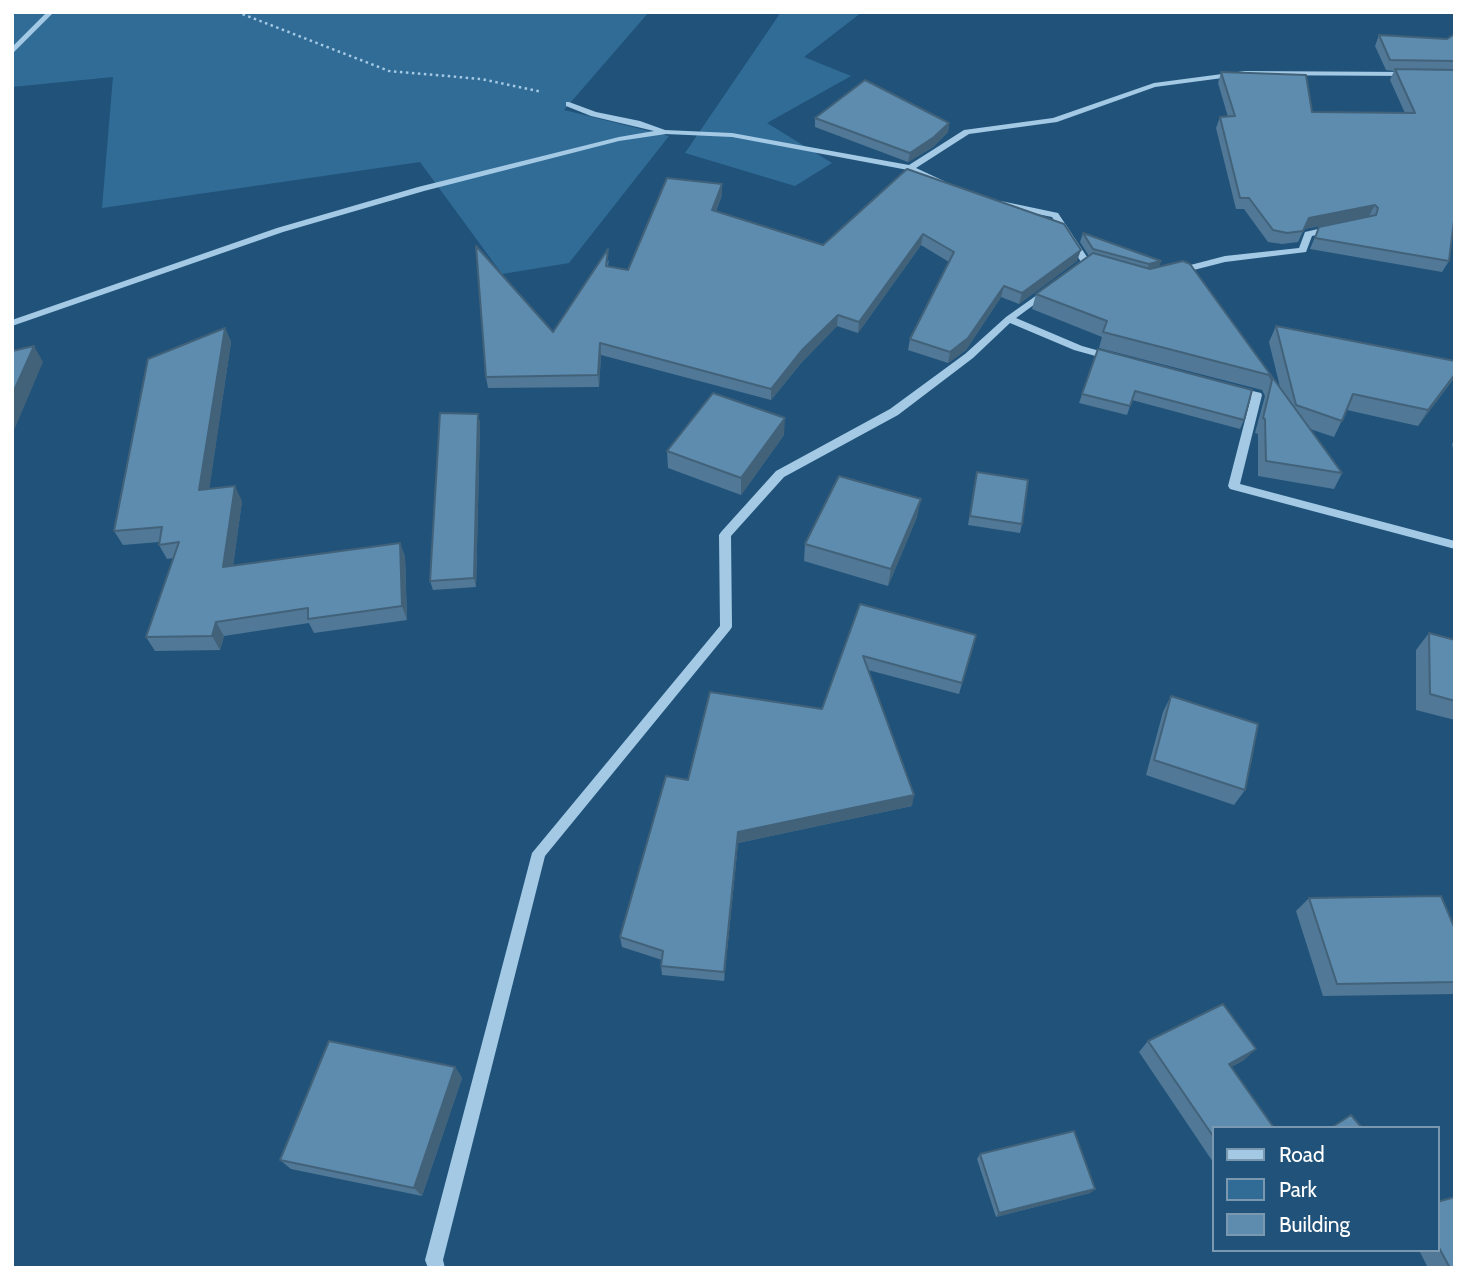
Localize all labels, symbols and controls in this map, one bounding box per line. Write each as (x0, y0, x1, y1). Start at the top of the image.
legend (1212, 1126, 1439, 1252)
text: Road (1279, 1142, 1325, 1167)
text: Park (1279, 1177, 1317, 1202)
text: Building (1279, 1212, 1350, 1237)

